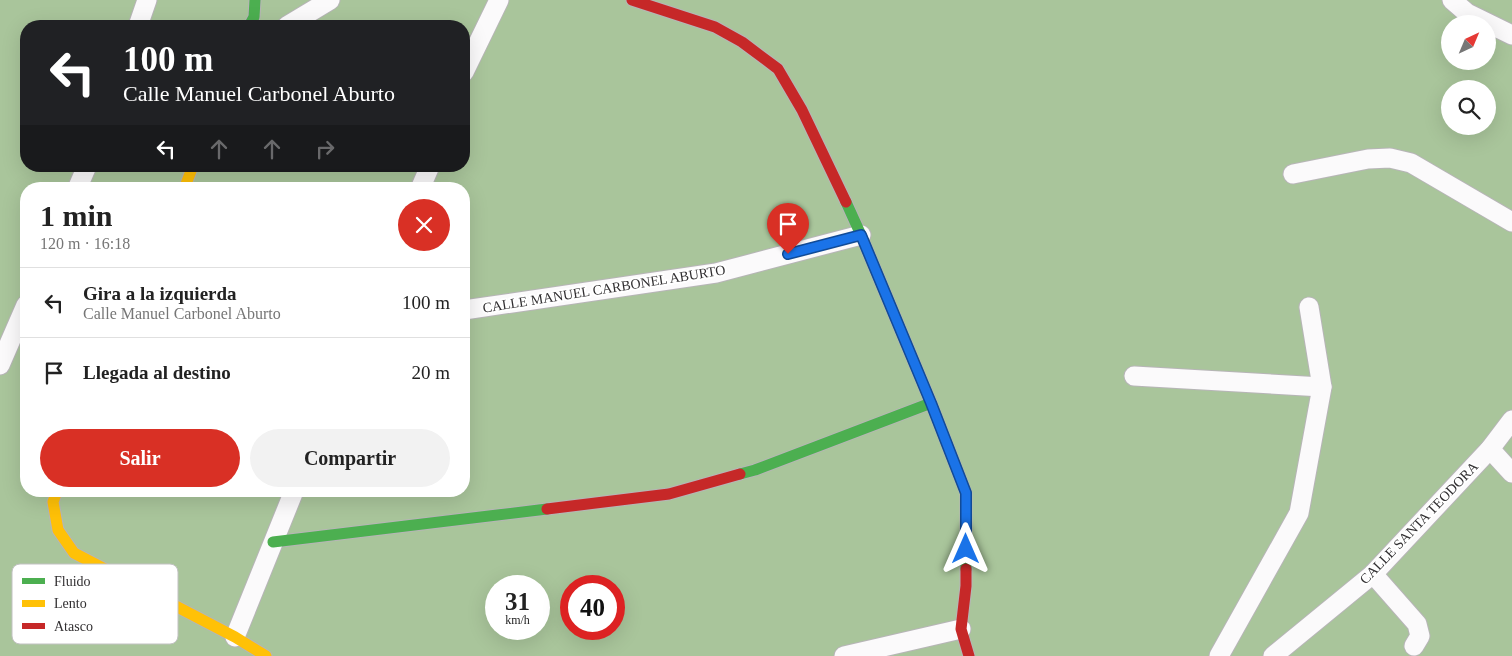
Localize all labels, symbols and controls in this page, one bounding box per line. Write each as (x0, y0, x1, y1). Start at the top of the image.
north arrow (1441, 15, 1496, 70)
map controls (1441, 15, 1496, 135)
icon: left (40, 40, 105, 105)
text: 100 m (123, 40, 213, 79)
button: search (1441, 80, 1496, 135)
text: Calle Manuel Carbonel Aburto (123, 81, 395, 106)
icon: left (152, 135, 180, 163)
icon: ahead (205, 135, 233, 163)
icon: ahead (258, 135, 286, 163)
icon: right (311, 135, 339, 163)
text: 1 min (40, 199, 113, 232)
button: close (398, 199, 450, 251)
pin (767, 203, 809, 254)
icon: arrive (774, 210, 802, 238)
text: 120 m · 16:18 (40, 235, 130, 252)
street label: CALLE MANUEL CARBONEL ABURTO (482, 262, 726, 316)
text: Gira a la izquierda (83, 283, 237, 304)
icon: left (40, 289, 68, 317)
text: 100 m (402, 292, 450, 313)
text: Calle Manuel Carbonel Aburto (83, 305, 281, 322)
icon: arrive (40, 359, 68, 387)
text: Llegada al destino (83, 362, 231, 383)
text: 20 m (411, 362, 450, 383)
button: Salir (40, 429, 240, 487)
button: Compartir (250, 429, 450, 487)
street label: CALLE SANTA TEODORA (1357, 458, 1482, 587)
position arrow (939, 522, 991, 574)
legend (12, 564, 178, 644)
text: Fluido (54, 574, 91, 589)
speed limit sign: 40 (560, 575, 625, 640)
text: 31 (505, 588, 530, 615)
text: Lento (54, 596, 87, 611)
text: km/h (505, 613, 530, 627)
text: Atasco (54, 619, 93, 634)

